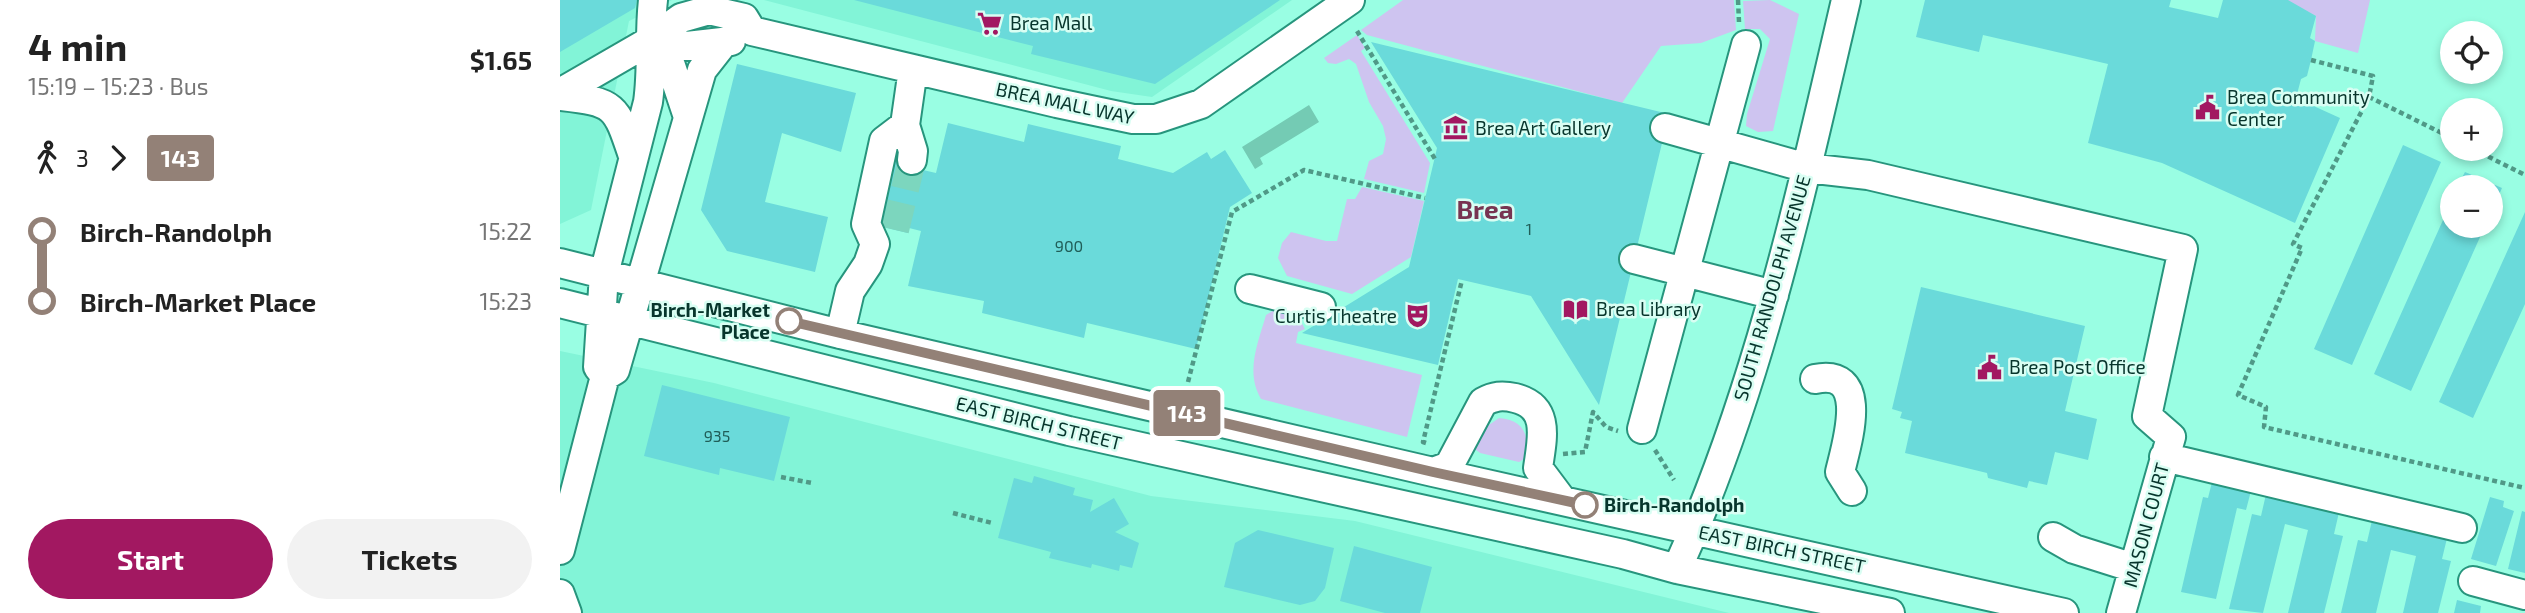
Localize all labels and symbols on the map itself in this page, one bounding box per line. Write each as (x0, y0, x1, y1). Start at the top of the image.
supermarket icon: Brea Mall (976, 9, 1004, 37)
place label: Brea Mall (1010, 11, 1093, 34)
street label: BREA MALL WAY (994, 77, 1136, 128)
place label: Brea Community Center (2227, 85, 2370, 130)
public building icon: Brea Community Center (2193, 94, 2221, 122)
museum icon: Brea Art Gallery (1441, 114, 1469, 142)
place label: Brea Art Gallery (1475, 116, 1611, 139)
street label: SOUTH RANDOLPH AVENUE (1728, 172, 1815, 403)
district label: Brea (1456, 193, 1514, 224)
house number: 1 (1526, 219, 1532, 238)
house number: 900 (1055, 236, 1083, 255)
library icon: Brea Library (1562, 295, 1590, 323)
place label: Brea Library (1596, 297, 1701, 320)
place label: Birch-Market Place (651, 298, 770, 343)
theatre icon: Curtis Theatre (1403, 302, 1431, 330)
place label: Curtis Theatre (1275, 304, 1397, 327)
marker: Birch-Market Place (776, 308, 802, 334)
public building icon: Brea Post Office (1975, 353, 2003, 381)
place label: Brea Post Office (2009, 355, 2146, 378)
line badge: 143 (1147, 390, 1227, 436)
street label: EAST BIRCH STREET (954, 391, 1124, 454)
house number: 935 (704, 426, 730, 445)
street label: MASON COURT (2118, 460, 2173, 590)
marker: Birch-Randolph (1572, 492, 1598, 518)
place label: Birch-Randolph (1604, 493, 1744, 516)
street label: EAST BIRCH STREET (1697, 520, 1868, 577)

